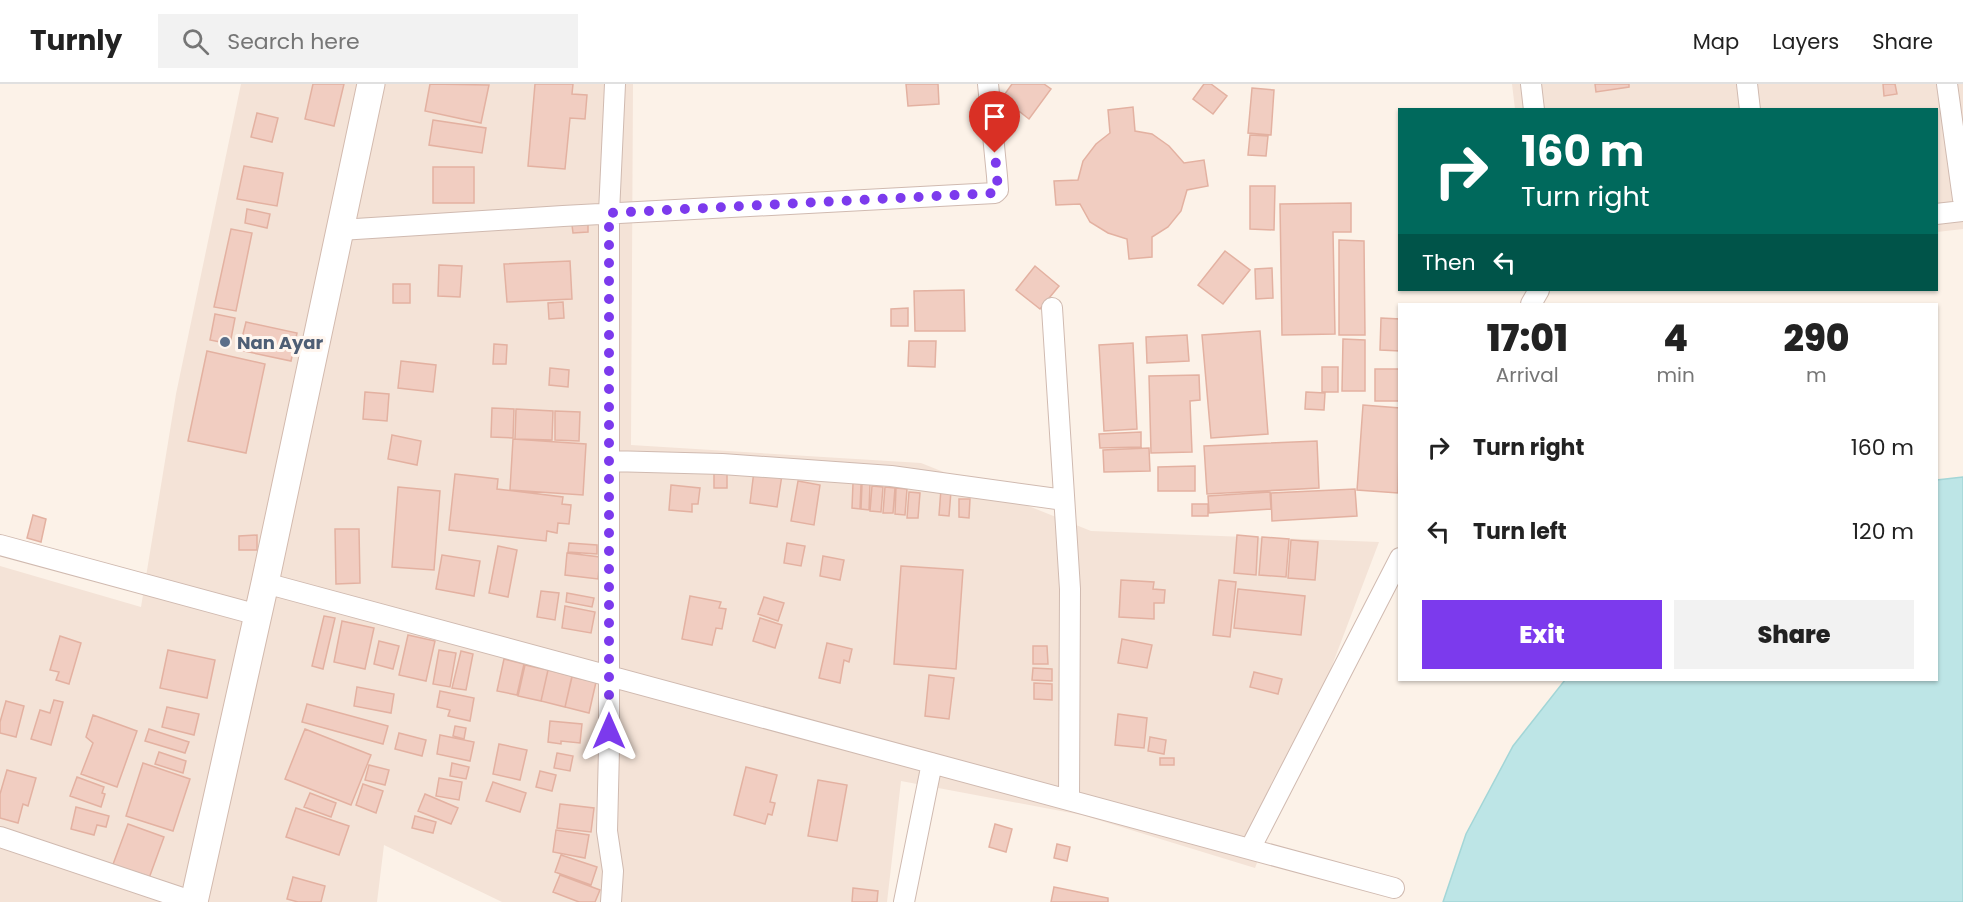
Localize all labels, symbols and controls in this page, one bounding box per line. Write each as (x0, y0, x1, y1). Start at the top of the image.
search box (158, 14, 578, 68)
text: Turnly (30, 21, 122, 60)
icon: search (179, 25, 212, 58)
text: Search here (227, 26, 360, 57)
text: Map (1693, 27, 1739, 56)
text: Layers (1772, 27, 1839, 56)
text: Share (1872, 27, 1933, 56)
pin (969, 91, 1020, 153)
icon: arrive (978, 100, 1011, 133)
text: 160 m (1521, 122, 1644, 181)
icon: right (1422, 132, 1500, 210)
text: Turn right (1521, 178, 1650, 215)
icon: left (1488, 246, 1521, 279)
text: Then (1422, 247, 1476, 278)
text: 17:01 (1487, 313, 1568, 364)
text: 4 (1663, 313, 1688, 364)
text: 290 (1783, 313, 1849, 364)
place label: Nan Ayar (237, 330, 324, 355)
marker: Nan Ayar (218, 335, 232, 349)
text: Arrival (1496, 361, 1559, 389)
text: min (1656, 361, 1695, 389)
text: m (1806, 361, 1827, 389)
icon: right (1422, 431, 1455, 464)
text: Turn right (1473, 432, 1584, 463)
text: 160 m (1851, 432, 1914, 463)
icon: left (1422, 515, 1455, 548)
text: Turn left (1473, 516, 1567, 547)
text: 120 m (1852, 516, 1914, 547)
button: Exit (1422, 600, 1662, 669)
button: Share (1674, 600, 1914, 669)
position arrow (577, 699, 641, 763)

